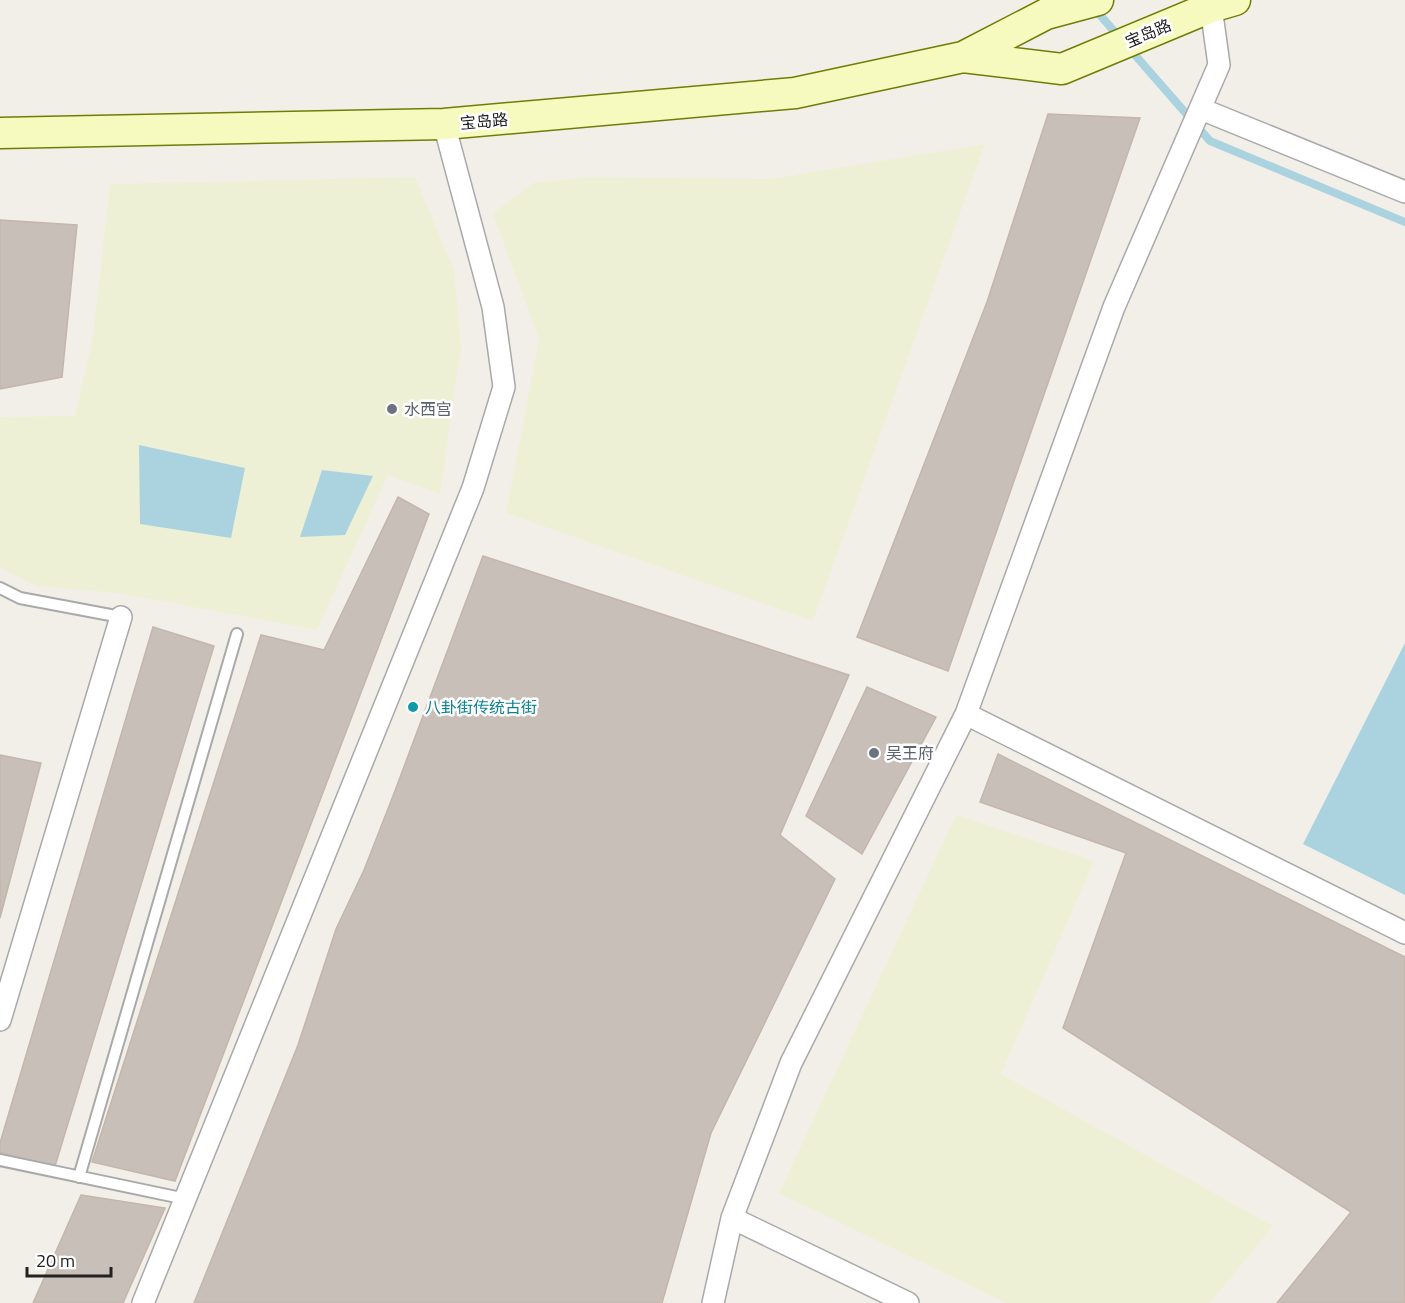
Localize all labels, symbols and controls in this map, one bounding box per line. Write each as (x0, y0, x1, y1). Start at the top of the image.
street label: 宝岛路 (1121, 13, 1175, 53)
street label: 宝岛路 (459, 107, 509, 135)
place label: 水西宫 (404, 397, 452, 421)
marker: 水西宫 (385, 402, 399, 416)
place label: 八卦街传统古街 (425, 695, 537, 719)
marker: 八卦街传统古街 (406, 700, 420, 714)
place label: 吴王府 (886, 741, 934, 765)
marker: 吴王府 (867, 746, 881, 760)
scale bar (27, 1240, 111, 1278)
text: 20 m (36, 1247, 75, 1274)

